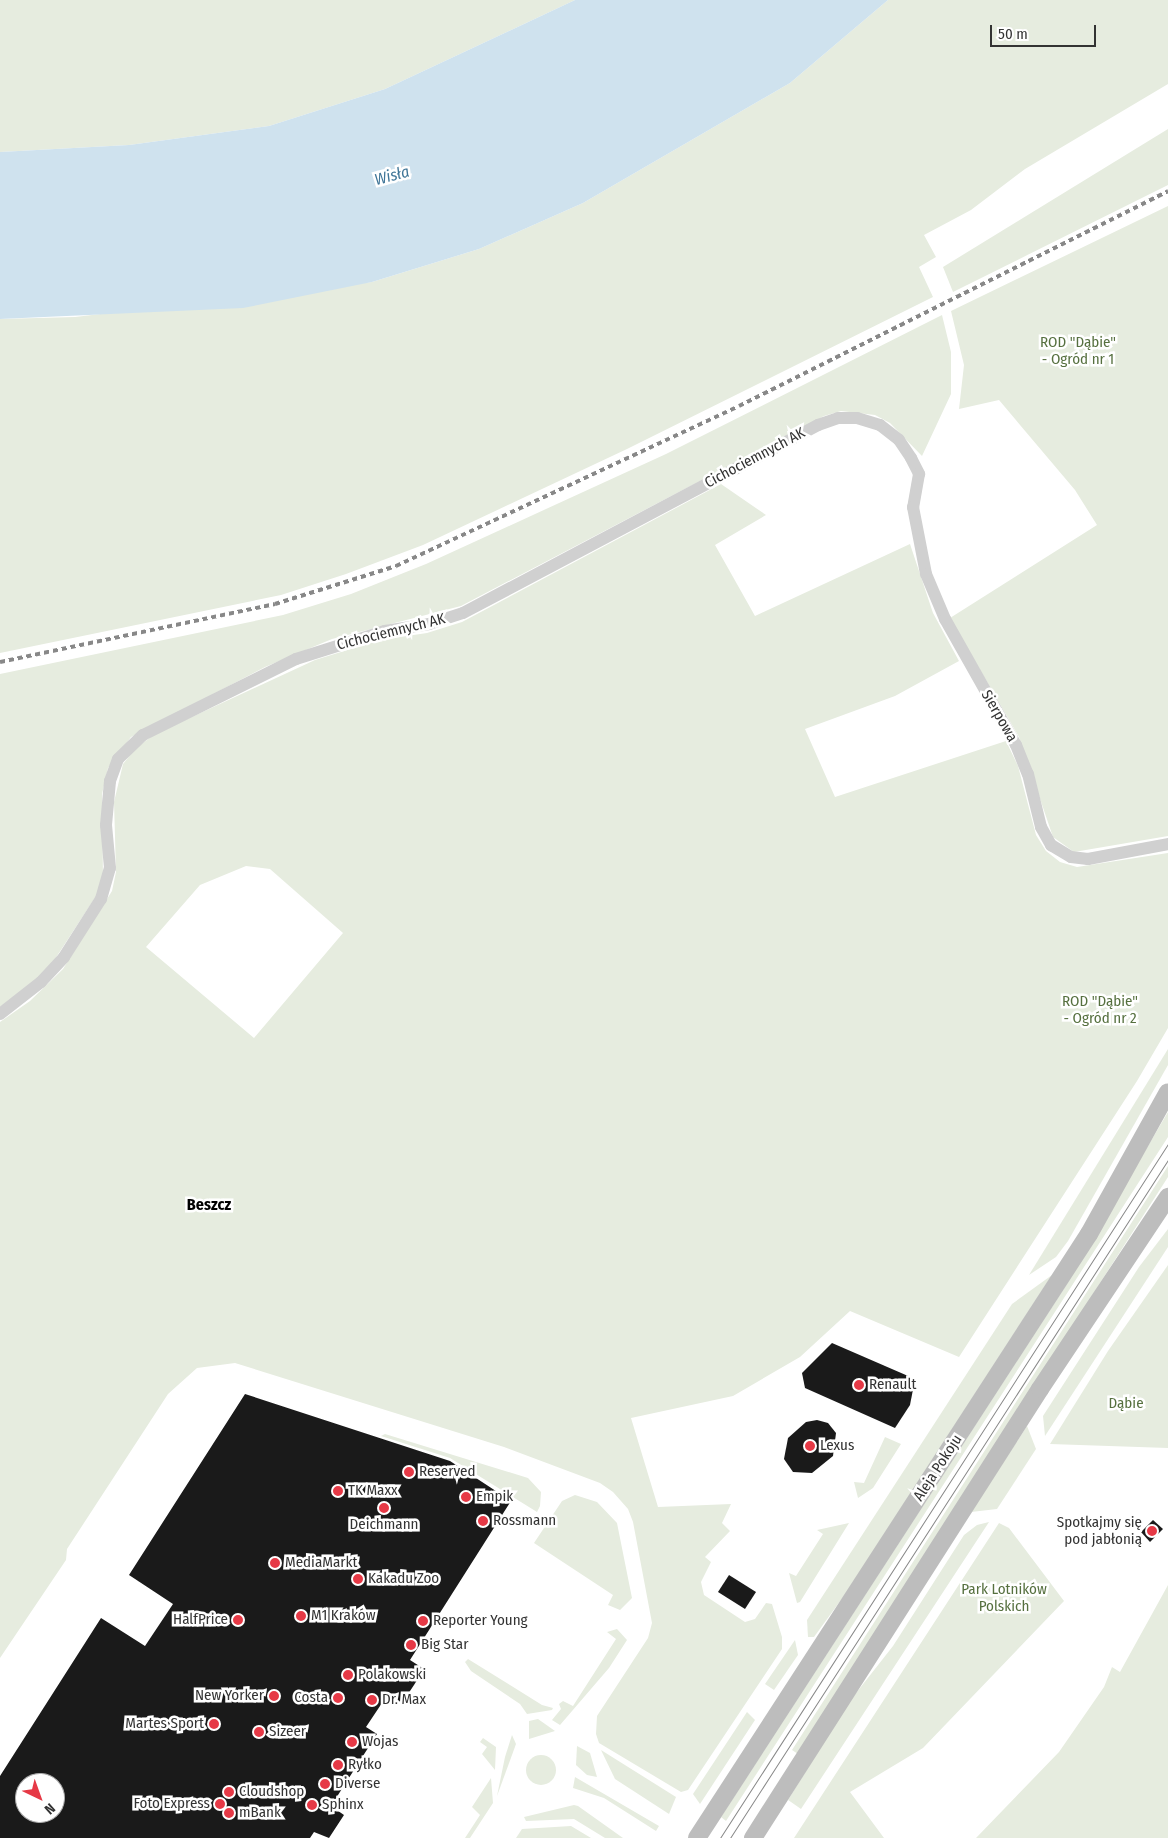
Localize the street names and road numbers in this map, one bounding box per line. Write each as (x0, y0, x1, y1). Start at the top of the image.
street label: Cichociemnych AK (702, 424, 808, 492)
street label: Cichociemnych AK (335, 610, 447, 654)
street label: Sierpowa (977, 687, 1021, 745)
street label: Aleja Pokoju (910, 1431, 966, 1505)

